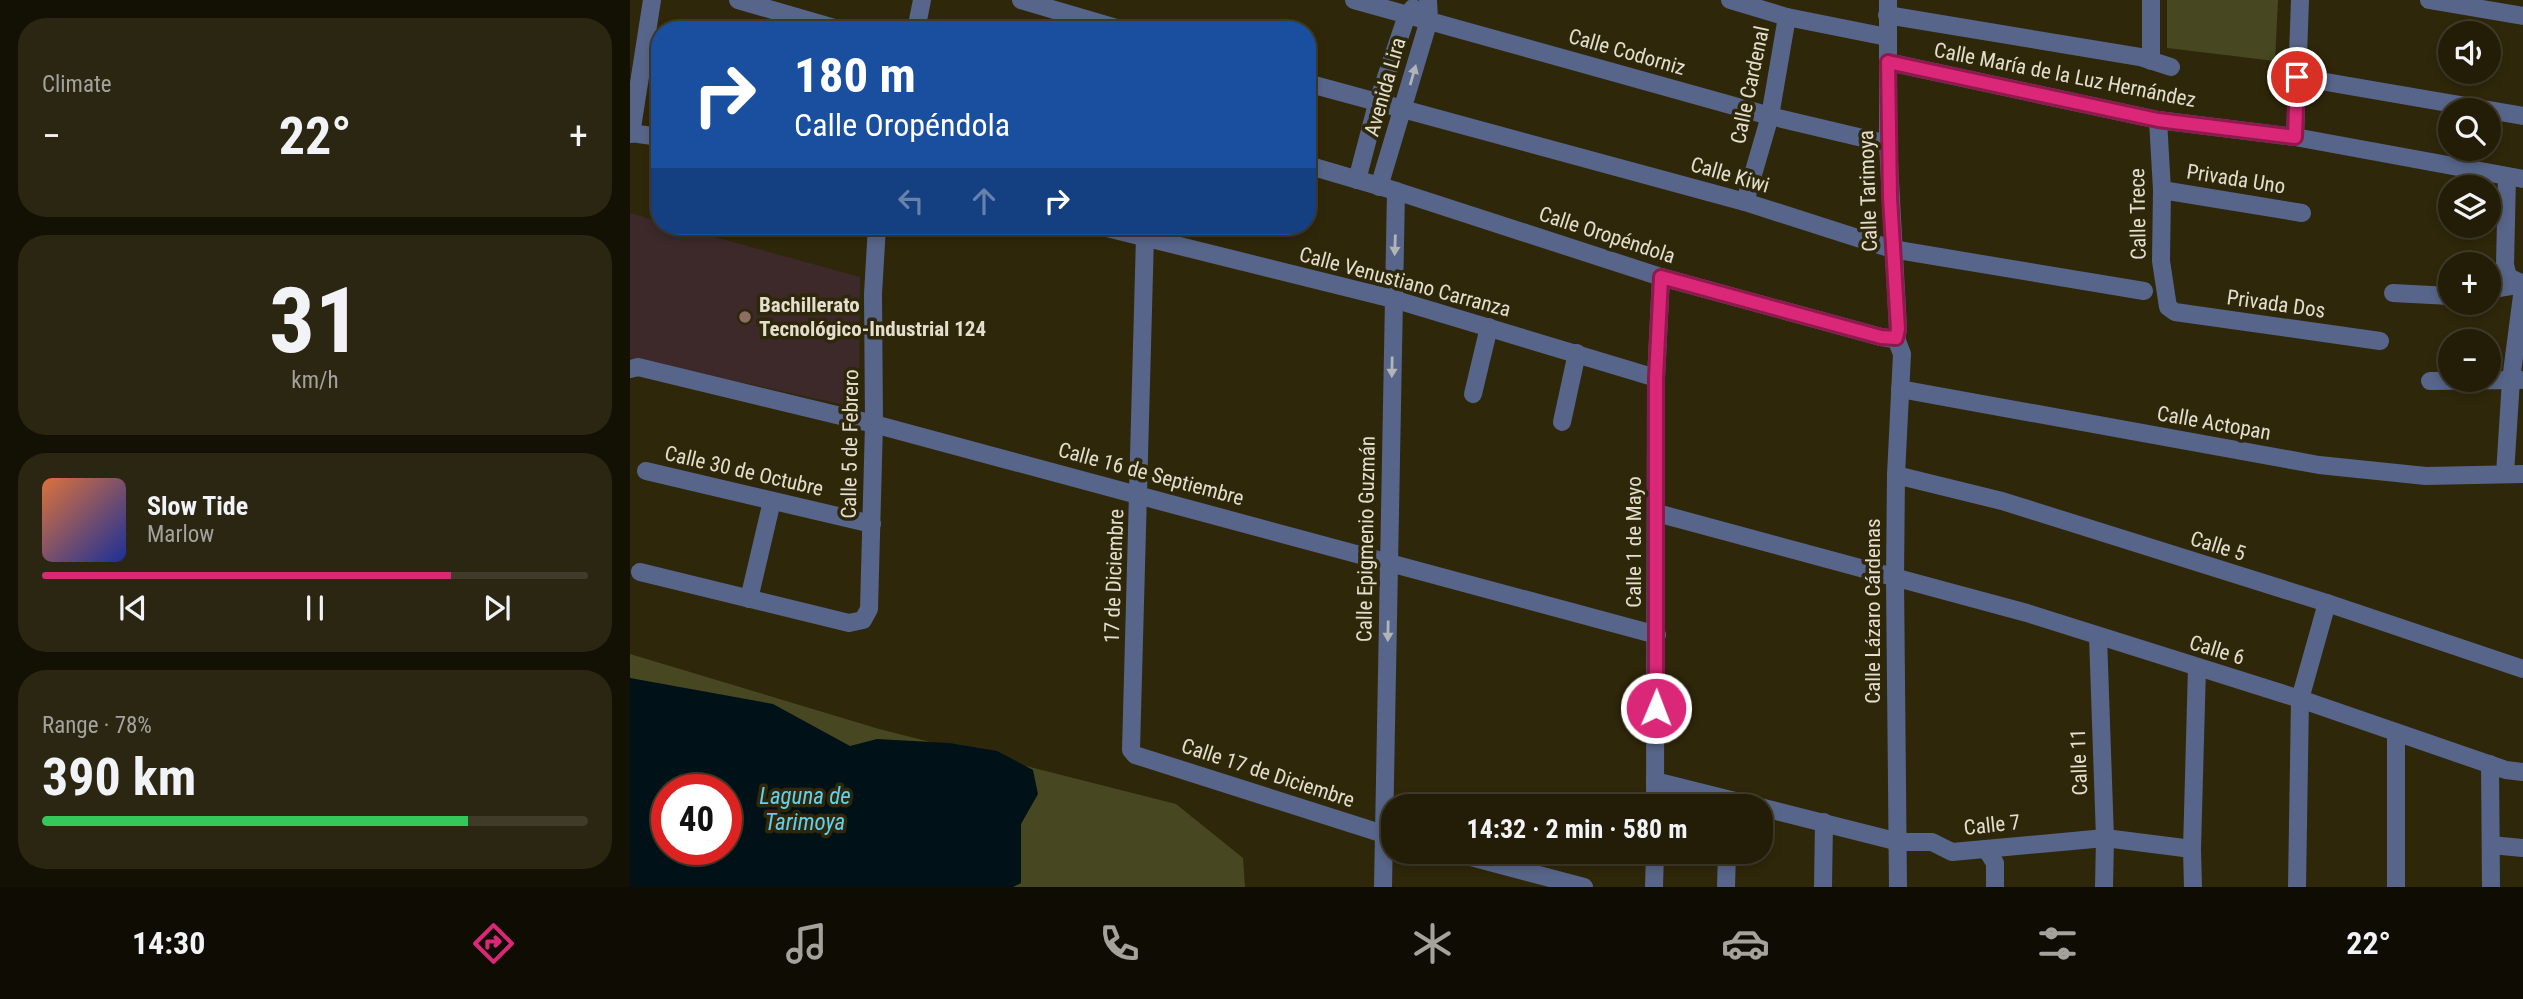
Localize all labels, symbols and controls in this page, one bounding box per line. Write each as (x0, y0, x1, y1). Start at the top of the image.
map controls (2438, 21, 2501, 392)
button: sound (2438, 21, 2501, 84)
street label: Calle Codorniz (1566, 24, 1688, 80)
street label: Calle Cardenal (1726, 24, 1774, 146)
street label: Avenida Lira (1359, 35, 1411, 139)
street label: Calle María de la Luz Hernández (1932, 38, 2198, 112)
text: 180 m (794, 47, 916, 104)
pin (2267, 47, 2327, 107)
icon: right (679, 49, 770, 140)
icon: arrive (2278, 58, 2316, 96)
one-way arrow (1409, 64, 1419, 85)
text: Climate (42, 71, 112, 98)
button: search (2438, 98, 2501, 161)
text: 22° (279, 106, 351, 167)
text: Calle Oropéndola (794, 106, 1010, 144)
text: − (42, 114, 61, 158)
text: + (569, 114, 588, 158)
street label: Calle Tarimoya (1854, 130, 1882, 252)
street label: Calle Kiwi (1688, 152, 1772, 198)
street label: Privada Uno (2185, 159, 2287, 199)
street label: Calle Trece (2125, 168, 2151, 260)
button: layers (2438, 175, 2501, 238)
icon: left (892, 182, 930, 220)
icon: ahead (965, 182, 1003, 220)
icon: right (1038, 182, 1076, 220)
street label: Calle Oropéndola (1536, 202, 1678, 268)
one-way arrow (1389, 234, 1400, 256)
street label: Calle Venustiano Carranza (1297, 242, 1513, 322)
button: + (2438, 252, 2501, 315)
text: 31 (269, 268, 361, 374)
street label: Privada Dos (2225, 285, 2327, 323)
place label: Bachillerato Tecnológico-Industrial 124 (759, 293, 986, 341)
marker: Bachillerato Tecnológico-Industrial 124 (737, 309, 753, 325)
button: − (2438, 329, 2501, 392)
one-way arrow (1386, 356, 1398, 378)
text: km/h (291, 367, 339, 394)
street label: Calle 5 de Febrero (837, 369, 863, 519)
street label: Calle Actopan (2155, 401, 2273, 445)
street label: Calle Epigmenio Guzmán (1352, 436, 1380, 642)
street label: Calle 16 de Septiembre (1056, 438, 1247, 510)
street label: Calle 30 de Octubre (662, 441, 826, 501)
street label: Calle 1 de Mayo (1622, 476, 1646, 608)
text: Slow Tide (147, 491, 248, 521)
street label: 17 de Diciembre (1100, 508, 1128, 643)
street label: Calle Lázaro Cárdenas (1861, 518, 1885, 704)
text: Marlow (147, 521, 214, 548)
street label: Calle 5 (2187, 526, 2249, 566)
icon: previous (114, 589, 152, 627)
icon: pause (296, 589, 334, 627)
icon: next (478, 589, 516, 627)
one-way arrow (1382, 620, 1394, 642)
street label: Calle 6 (2186, 630, 2248, 670)
position arrow (1619, 671, 1693, 745)
text: Range · 78% (42, 712, 152, 739)
street label: Calle 11 (2066, 728, 2092, 796)
street label: Calle 17 de Diciembre (1179, 734, 1358, 812)
text: 390 km (42, 747, 196, 808)
speed limit sign: 40 (651, 774, 742, 865)
water label: Laguna de Tarimoya (759, 783, 851, 836)
street label: Calle 7 (1963, 810, 2021, 840)
text: 14:32 · 2 min · 580 m (1467, 814, 1687, 844)
icon: directions (469, 919, 518, 968)
icon: music (782, 919, 831, 968)
icon: phone (1095, 919, 1144, 968)
icon: climate (1408, 919, 1457, 968)
icon: car (1721, 919, 1770, 968)
icon: filters (2033, 919, 2082, 968)
text: 14:30 (132, 924, 205, 962)
text: 22° (2346, 924, 2391, 962)

